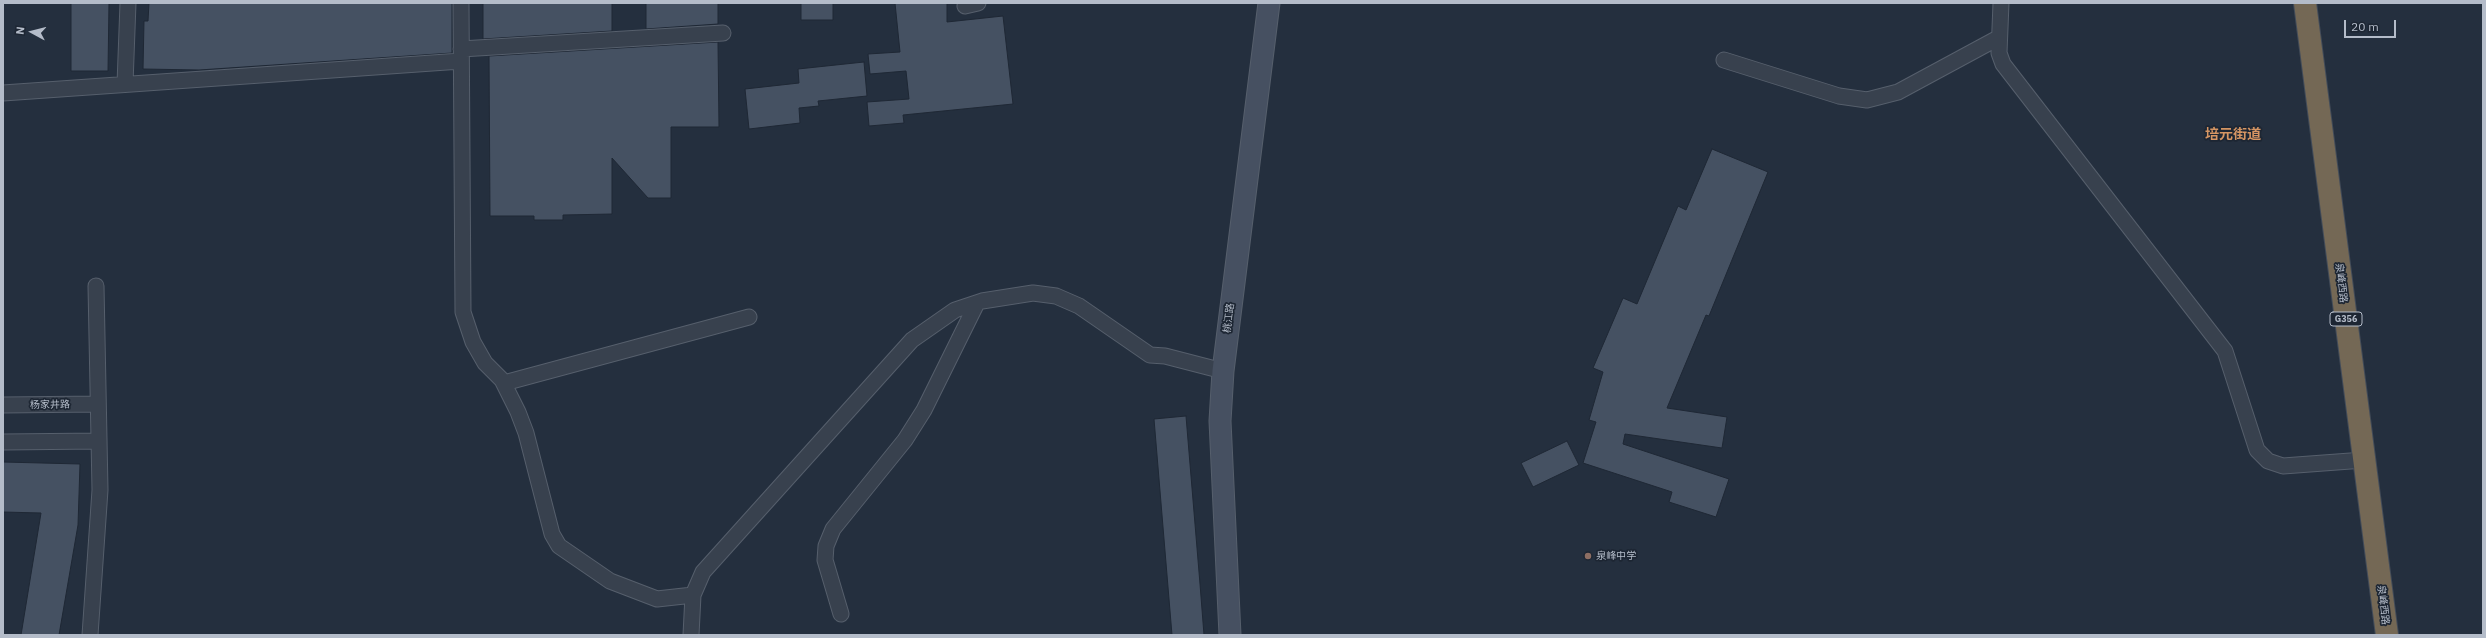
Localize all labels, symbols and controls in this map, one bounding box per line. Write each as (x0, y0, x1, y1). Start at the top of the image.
north arrow (12, 12, 52, 52)
scale bar (2346, 12, 2398, 38)
text: 20 m (2351, 19, 2379, 34)
text: N (13, 26, 28, 35)
district label: 培元街道 (2205, 127, 2261, 143)
street label: 泉峰西路 (2333, 262, 2349, 304)
street label: 桃江路 (1221, 302, 1237, 334)
road number: G356 (2330, 312, 2362, 326)
street label: 杨家井路 (30, 399, 70, 411)
place label: 泉峰中学 (1596, 550, 1636, 562)
marker: 泉峰中学 (1583, 551, 1593, 561)
street label: 泉峰西路 (2375, 584, 2391, 626)

